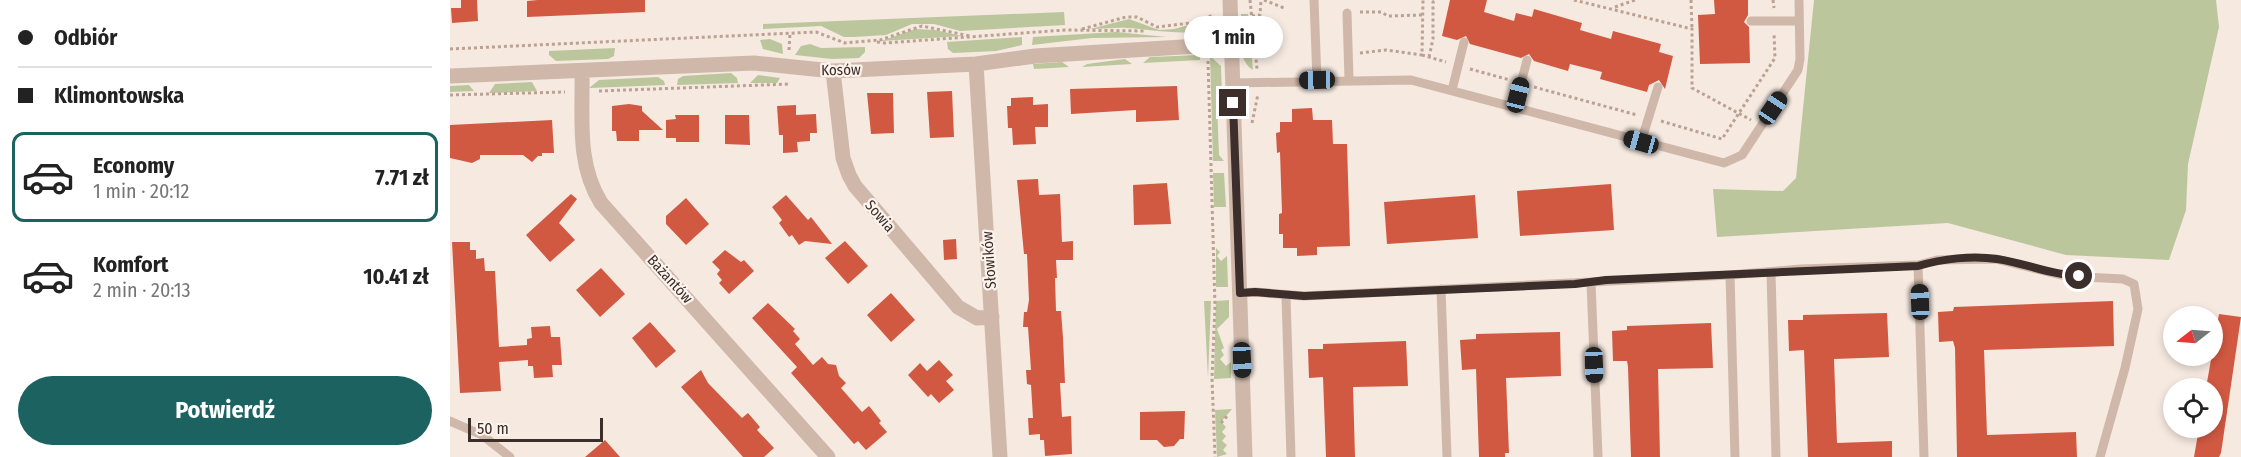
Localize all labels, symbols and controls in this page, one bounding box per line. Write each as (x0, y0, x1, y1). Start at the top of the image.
callout: 1 min (1184, 16, 1282, 58)
text: Odbiór (54, 24, 117, 51)
text: 1 min (1212, 25, 1255, 49)
street label: Kosów (821, 61, 861, 79)
car (1299, 71, 1335, 89)
car (1505, 75, 1531, 115)
text: Klimontowska (54, 82, 184, 109)
car (1755, 88, 1791, 128)
route end (1219, 89, 1246, 116)
car (1621, 128, 1661, 156)
icon: car (21, 150, 75, 204)
text: Economy (93, 152, 174, 179)
text: 7.71 zł (375, 164, 429, 191)
text: 1 min · 20:12 (93, 179, 189, 203)
street label: Sowia (861, 196, 899, 236)
street label: Słowików (978, 230, 1000, 289)
icon: car (21, 249, 75, 303)
text: Komfort (93, 251, 168, 278)
street label: Bażantów (644, 251, 697, 307)
route start (2065, 262, 2092, 289)
text: 10.41 zł (363, 263, 429, 290)
text: 2 min · 20:13 (93, 278, 191, 302)
car (1910, 284, 1930, 320)
north arrow (2163, 306, 2223, 366)
map controls (2163, 306, 2223, 438)
car (1232, 342, 1252, 378)
car (1584, 347, 1604, 383)
button: Potwierdź (18, 376, 432, 445)
button: locate (2163, 378, 2223, 438)
scale bar (468, 415, 603, 442)
text: 50 m (477, 419, 509, 438)

